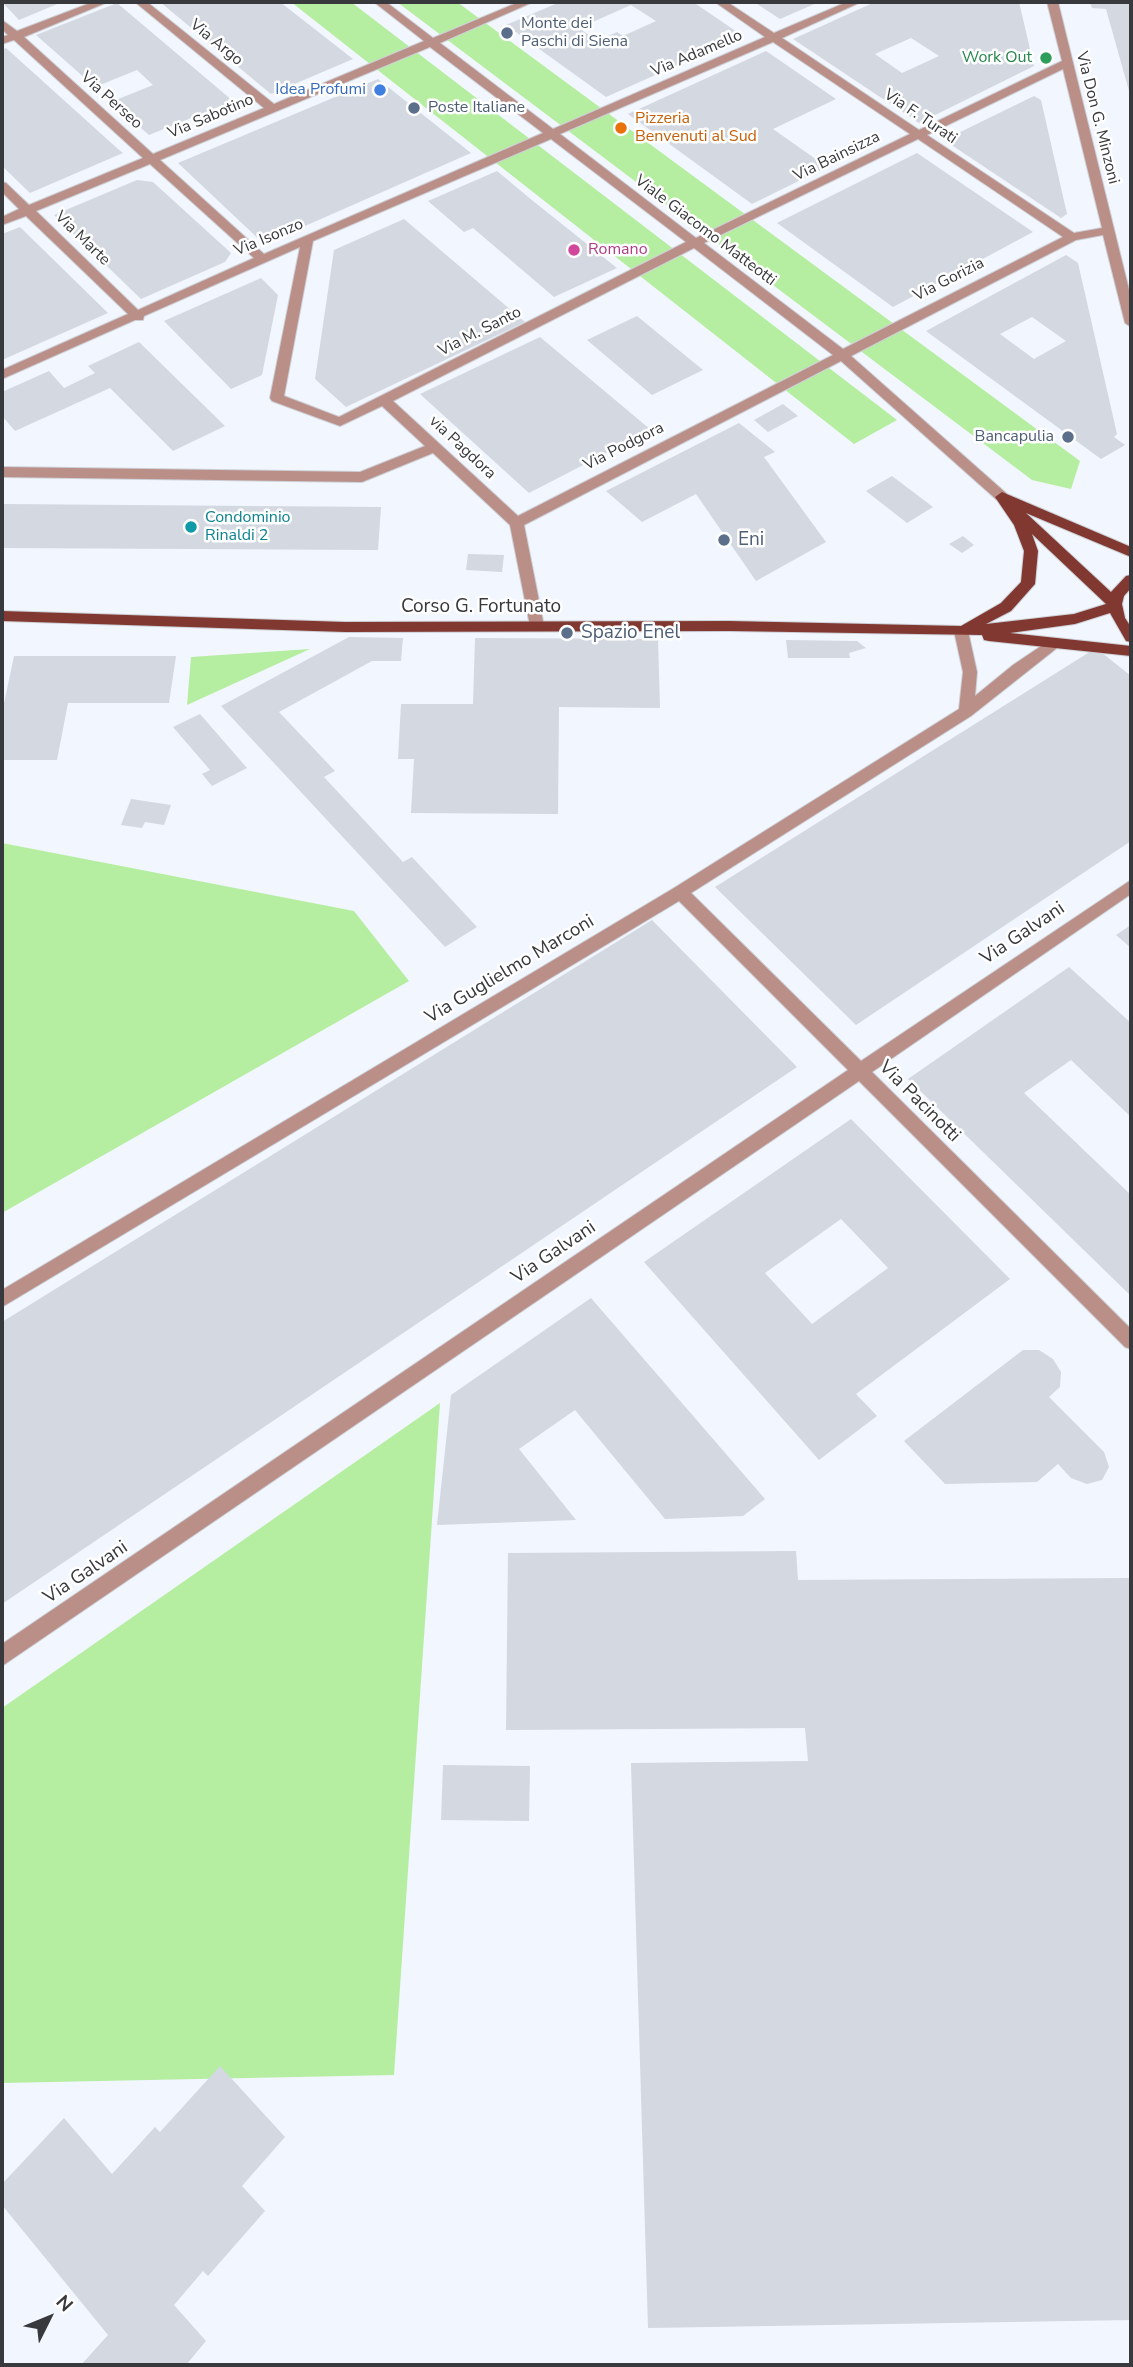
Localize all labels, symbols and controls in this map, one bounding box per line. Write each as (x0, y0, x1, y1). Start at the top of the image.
place label: Monte dei Paschi di Siena (521, 14, 628, 52)
street label: Via Argo (186, 16, 246, 70)
marker: Monte dei Paschi di Siena (499, 25, 515, 41)
street label: Via Adamello (649, 26, 745, 82)
place label: Work Out (962, 48, 1032, 68)
marker: Work Out (1038, 50, 1054, 66)
street label: Via Don G. Minzoni (1071, 50, 1123, 186)
street label: Via Perseo (76, 68, 146, 134)
place label: Idea Profumi (275, 80, 366, 100)
marker: Idea Profumi (372, 82, 388, 98)
street label: Via F. Turati (880, 85, 960, 149)
street label: Via Sabotino (165, 90, 257, 144)
place label: Poste Italiane (428, 98, 525, 118)
marker: Poste Italiane (406, 100, 422, 116)
place label: Pizzeria Benvenuti al Sud (635, 109, 757, 147)
marker: Pizzeria Benvenuti al Sud (613, 120, 629, 136)
street label: Via Bainsizza (791, 128, 883, 186)
street label: Viale Giacomo Matteotti (630, 172, 780, 290)
street label: Via Marte (50, 208, 114, 270)
street label: Via Isonzo (232, 215, 306, 261)
place label: Romano (588, 240, 648, 260)
marker: Romano (566, 242, 582, 258)
street label: Via Gorizia (910, 254, 988, 306)
street label: Via M. Santo (435, 303, 525, 361)
street label: via Pagdora (425, 412, 499, 484)
street label: Via Podgora (581, 419, 667, 475)
place label: Bancapulia (975, 427, 1054, 447)
marker: Bancapulia (1060, 429, 1076, 445)
place label: Condominio Rinaldi 2 (205, 508, 291, 546)
marker: Condominio Rinaldi 2 (183, 519, 199, 535)
place label: Eni (738, 529, 764, 551)
marker: Eni (716, 532, 732, 548)
street label: Corso G. Fortunato (401, 596, 561, 618)
place label: Spazio Enel (581, 622, 680, 644)
marker: Spazio Enel (559, 625, 575, 641)
street label: Via Galvani (977, 898, 1069, 970)
street label: Via Guglielmo Marconi (421, 911, 599, 1029)
street label: Via Pacinotti (873, 1056, 965, 1148)
street label: Via Galvani (508, 1217, 600, 1289)
street label: Via Galvani (40, 1537, 132, 1609)
north arrow (14, 2283, 84, 2353)
text: N (50, 2290, 79, 2318)

